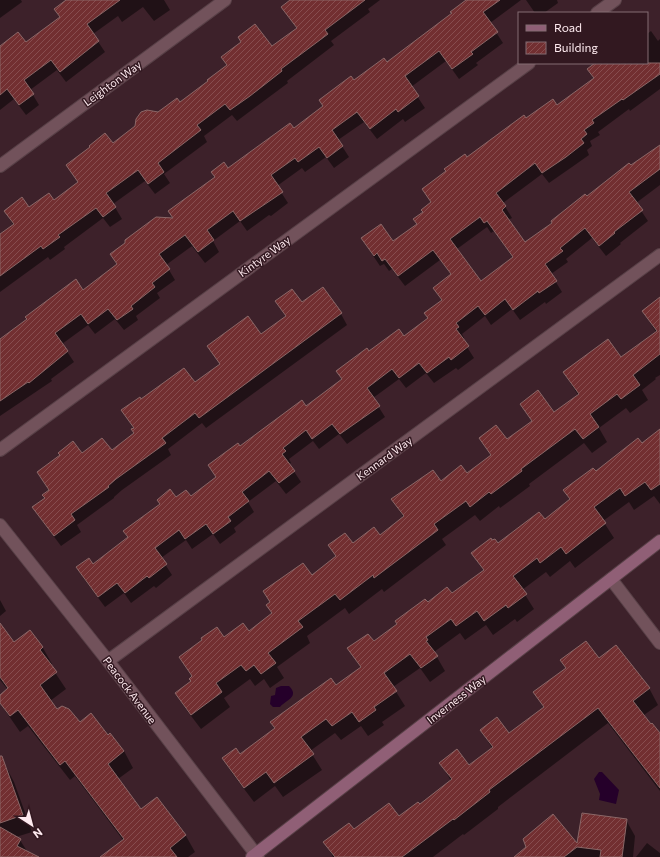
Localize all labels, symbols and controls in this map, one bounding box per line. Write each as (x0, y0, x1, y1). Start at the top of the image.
legend (518, 12, 648, 64)
text: Road (554, 20, 582, 34)
text: Building (554, 40, 598, 54)
street label: Leighton Way (80, 57, 144, 108)
street label: Kintyre Way (236, 233, 293, 279)
street label: Kennard Way (354, 433, 415, 483)
street label: Peacock Avenue (101, 654, 160, 726)
street label: Inverness Way (424, 672, 488, 726)
north arrow (12, 805, 52, 845)
text: N (31, 826, 45, 841)

